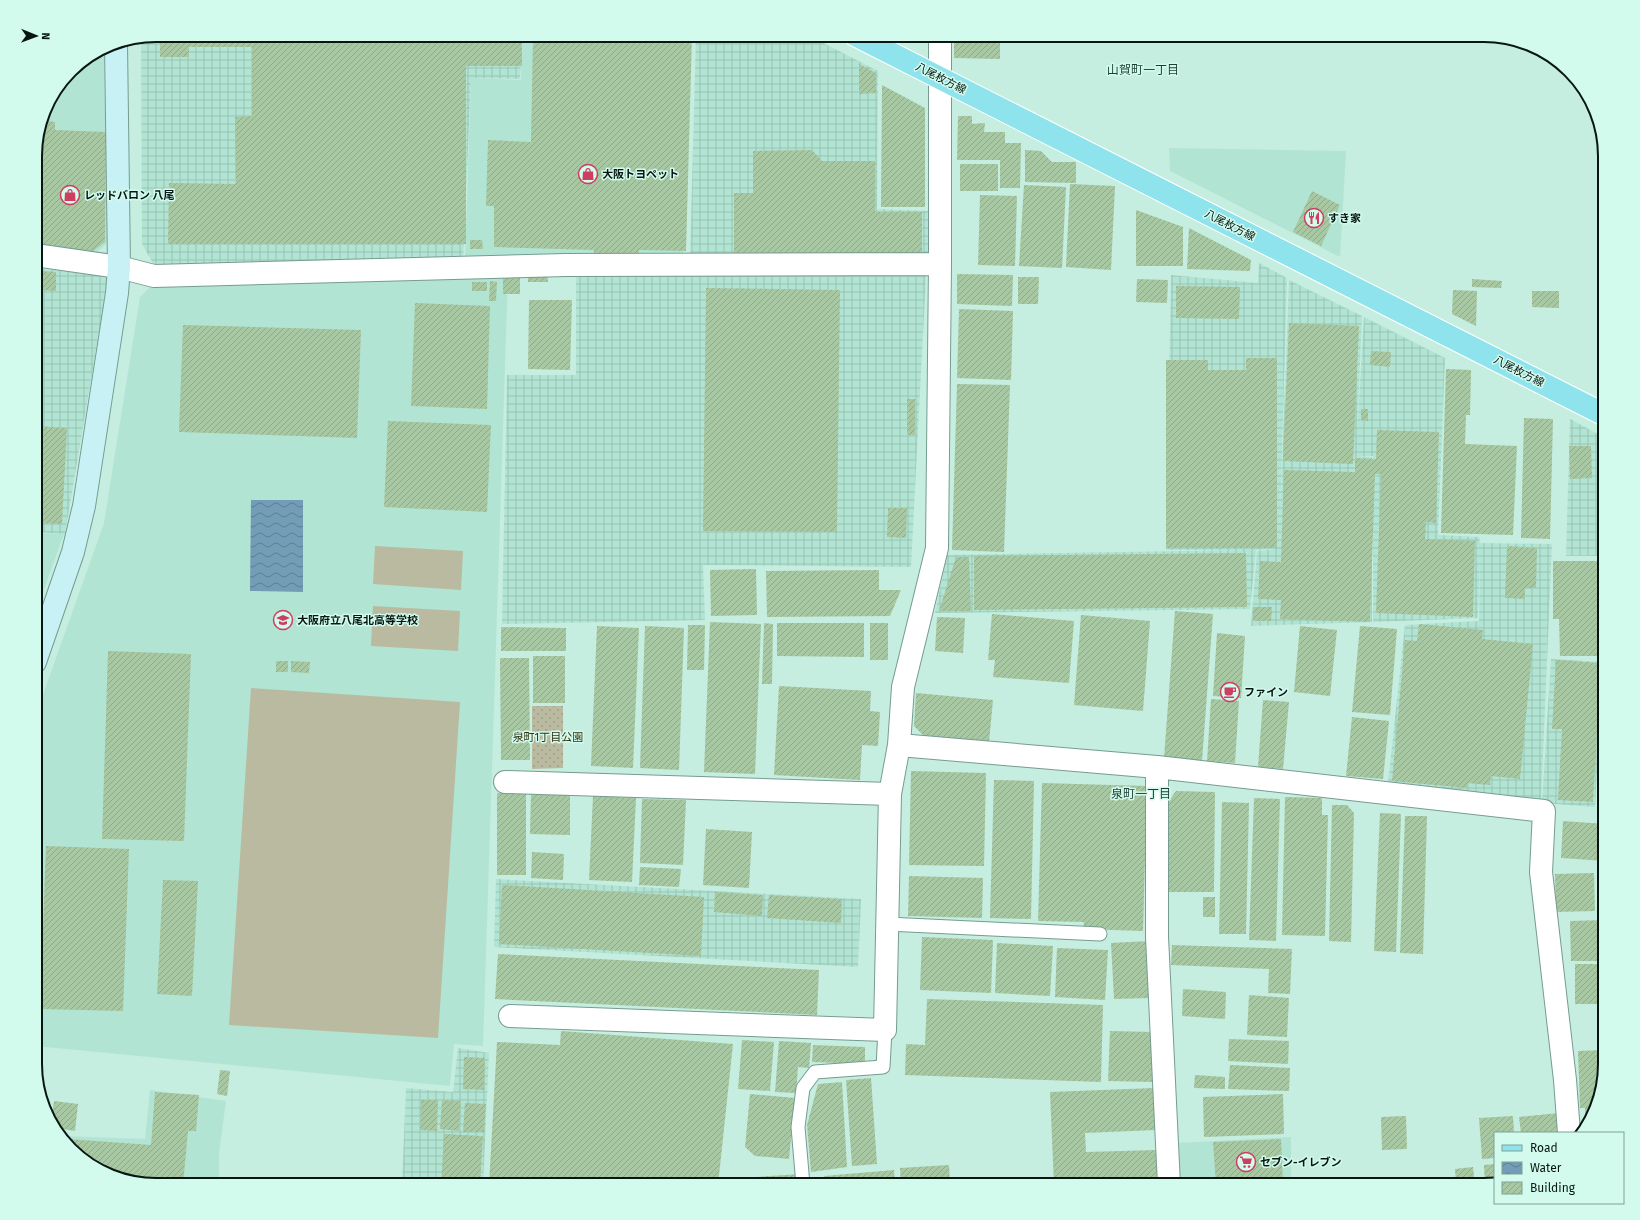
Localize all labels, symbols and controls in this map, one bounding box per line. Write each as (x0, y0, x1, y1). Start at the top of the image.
north arrow (16, 16, 56, 56)
text: N (39, 32, 52, 40)
street label: 八尾枚方線 (913, 60, 968, 97)
district label: 山賀町一丁目 (1107, 63, 1179, 77)
shop icon: 大阪トヨペット (577, 163, 599, 185)
place label: 大阪トヨペット (602, 168, 679, 181)
shop icon: レッドバロン 八尾 (59, 184, 81, 206)
place label: レッドバロン 八尾 (84, 189, 175, 202)
street label: 八尾枚方線 (1202, 207, 1257, 244)
restaurant icon: すき家 (1303, 207, 1325, 229)
place label: すき家 (1328, 212, 1361, 225)
street label: 八尾枚方線 (1491, 353, 1546, 390)
school or university icon: 大阪府立八尾北高等学校 (272, 609, 294, 631)
place label: 大阪府立八尾北高等学校 (297, 614, 418, 627)
cafe icon: ファイン (1219, 681, 1241, 703)
place label: ファイン (1244, 686, 1288, 699)
park label: 泉町1丁目公園 (513, 731, 583, 744)
district label: 泉町一丁目 (1111, 787, 1171, 801)
legend (1494, 1132, 1624, 1204)
text: Road (1530, 1141, 1558, 1155)
supermarket icon: セブン-イレブン (1235, 1151, 1257, 1173)
place label: セブン-イレブン (1260, 1156, 1341, 1169)
text: Water (1530, 1161, 1562, 1175)
text: Building (1530, 1181, 1576, 1195)

